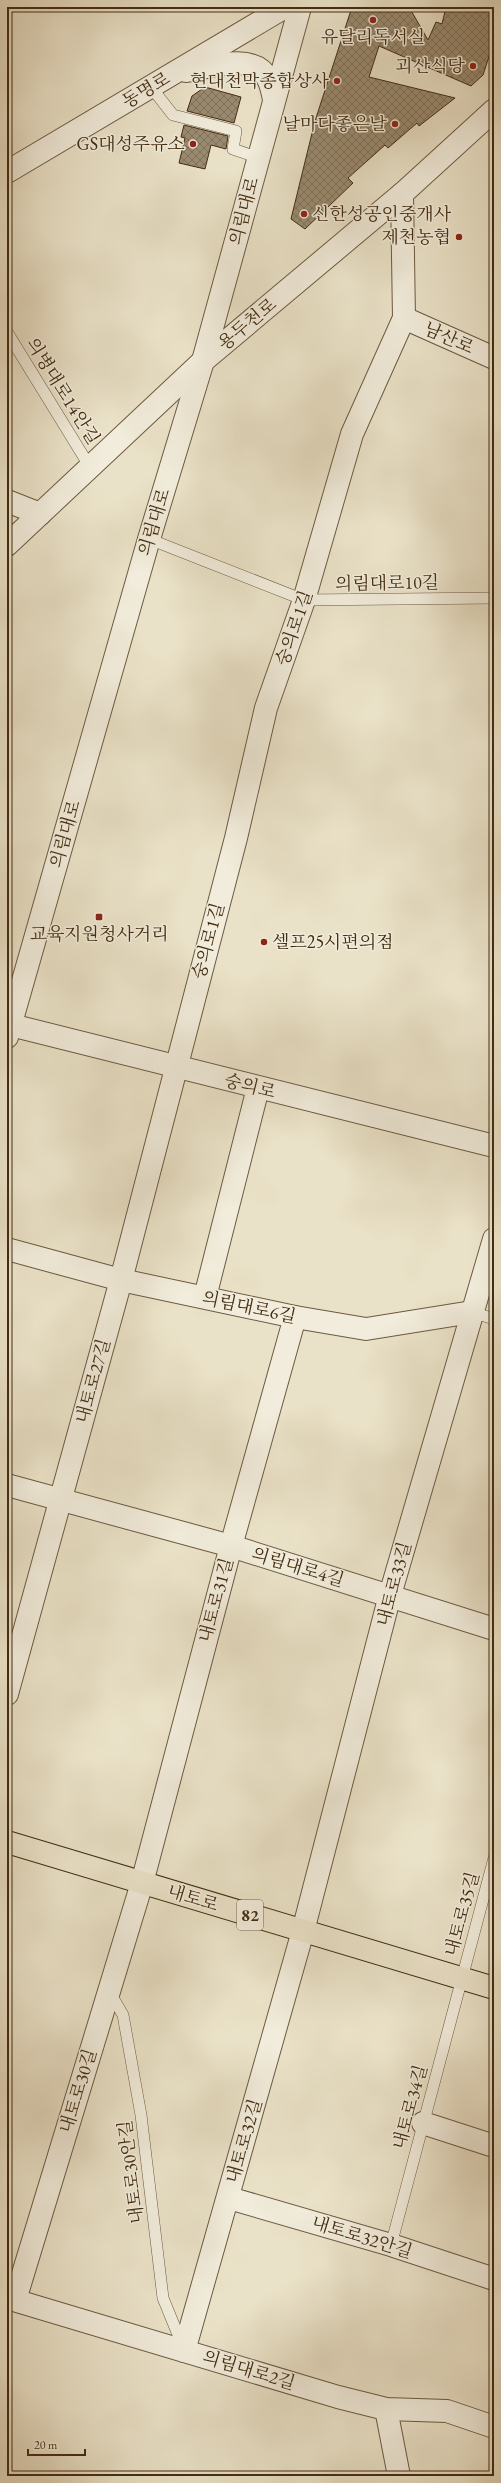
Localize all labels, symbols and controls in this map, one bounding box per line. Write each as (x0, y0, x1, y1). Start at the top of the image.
marker: 유달리독서실 (368, 15, 378, 25)
place label: 유달리독서실 (321, 25, 425, 48)
place label: 괴산식당 (395, 54, 466, 77)
marker: 괴산식당 (468, 61, 478, 71)
street label: 동명로 (117, 66, 174, 113)
place label: 현대천막종합상사 (190, 69, 330, 92)
marker: 현대천막종합상사 (332, 76, 342, 86)
place label: 날마다좋은날 (283, 112, 388, 135)
marker: 날마다좋은날 (390, 119, 400, 129)
place label: GS대성주유소 (77, 132, 185, 155)
marker: GS대성주유소 (188, 139, 198, 149)
street label: 의림대로 (223, 174, 264, 247)
place label: 신한성공인중개사 (312, 202, 452, 225)
marker: 신한성공인중개사 (299, 209, 309, 219)
place label: 제천농협 (381, 225, 451, 248)
marker: 제천농협 (454, 232, 464, 242)
street label: 용두천로 (213, 292, 281, 355)
street label: 남산로 (421, 316, 478, 359)
street label: 의병대로14안길 (21, 333, 105, 448)
street label: 의림대로 (132, 485, 175, 558)
street label: 의림대로10길 (335, 570, 439, 595)
street label: 숭의로1길 (270, 587, 317, 669)
street label: 의림대로 (44, 797, 85, 870)
street label: 숭의로1길 (186, 900, 229, 982)
marker: 교육지원청사거리 (94, 912, 104, 922)
place label: 교육지원청사거리 (29, 922, 169, 945)
place label: 셀프25시편의점 (272, 930, 394, 953)
marker: 셀프25시편의점 (259, 937, 269, 947)
street label: 숭의로 (222, 1068, 278, 1103)
street label: 의림대로6길 (200, 1285, 298, 1328)
street label: 내토로27길 (70, 1336, 115, 1426)
street label: 내토로33길 (371, 1539, 416, 1629)
street label: 의림대로4길 (249, 1542, 347, 1591)
street label: 내토로31길 (193, 1555, 238, 1645)
street label: 내토로35길 (439, 1869, 484, 1959)
street label: 내토로 (165, 1879, 221, 1916)
road number: 82 (237, 1900, 263, 1930)
street label: 내토로30길 (54, 2046, 101, 2136)
street label: 내토로34길 (387, 2062, 432, 2152)
street label: 내토로32길 (220, 2096, 267, 2186)
street label: 내토로30안길 (113, 2119, 148, 2225)
street label: 내토로32안길 (309, 2210, 415, 2263)
street label: 의림대로2길 (200, 2345, 298, 2394)
scale bar (28, 2431, 85, 2457)
text: 20 m (34, 2437, 58, 2453)

